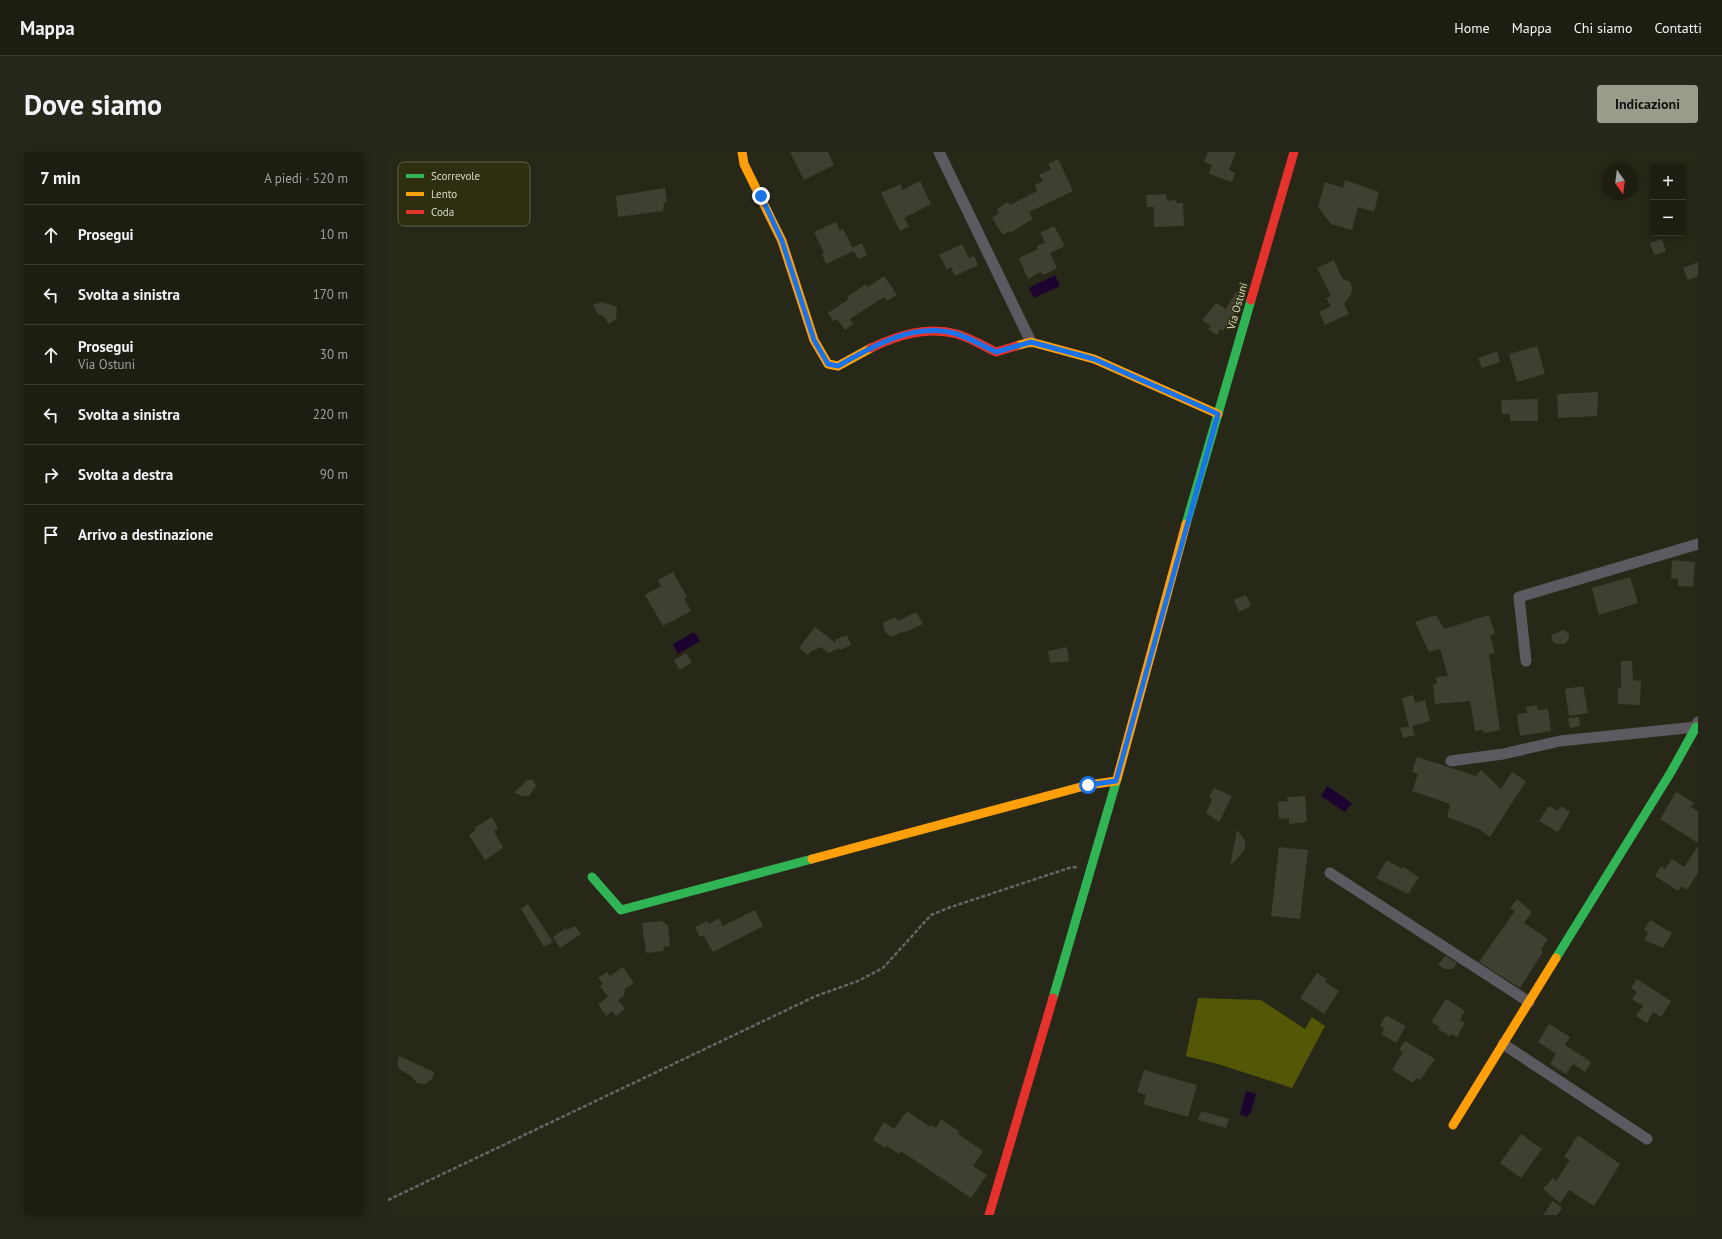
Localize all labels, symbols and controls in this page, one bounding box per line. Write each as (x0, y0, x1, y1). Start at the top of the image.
text: Mappa (20, 16, 75, 40)
text: Home (1454, 19, 1490, 37)
text: Mappa (1512, 19, 1552, 37)
text: Chi siamo (1574, 19, 1632, 37)
text: Contatti (1654, 19, 1702, 37)
button: Indicazioni (1597, 85, 1698, 123)
text: Dove siamo (24, 86, 162, 123)
legend (398, 162, 530, 226)
north arrow (1602, 164, 1638, 200)
map controls (1650, 164, 1686, 236)
button: + (1650, 164, 1686, 200)
text: 7 min (40, 167, 81, 189)
text: Scorrevole (431, 169, 481, 183)
text: A piedi · 520 m (264, 170, 348, 187)
text: Lento (431, 187, 457, 201)
route end (752, 187, 770, 205)
button: − (1650, 200, 1686, 236)
text: Coda (431, 205, 454, 219)
icon: ahead (40, 224, 62, 246)
text: Prosegui (78, 225, 134, 244)
text: 10 m (320, 226, 348, 243)
street label: Via Ostuni (1223, 281, 1250, 332)
icon: left (40, 284, 62, 306)
text: Svolta a sinistra (78, 285, 180, 304)
text: 170 m (313, 286, 348, 303)
text: Prosegui (78, 337, 134, 356)
icon: ahead (40, 344, 62, 366)
text: 30 m (320, 346, 348, 363)
text: Via Ostuni (78, 356, 135, 373)
icon: left (40, 404, 62, 426)
text: Svolta a sinistra (78, 405, 180, 424)
text: 220 m (313, 406, 348, 423)
icon: right (40, 464, 62, 486)
text: Svolta a destra (78, 465, 173, 484)
text: 90 m (320, 466, 348, 483)
icon: arrive (40, 524, 62, 546)
text: Arrivo a destinazione (78, 525, 213, 544)
route start (1079, 776, 1097, 794)

